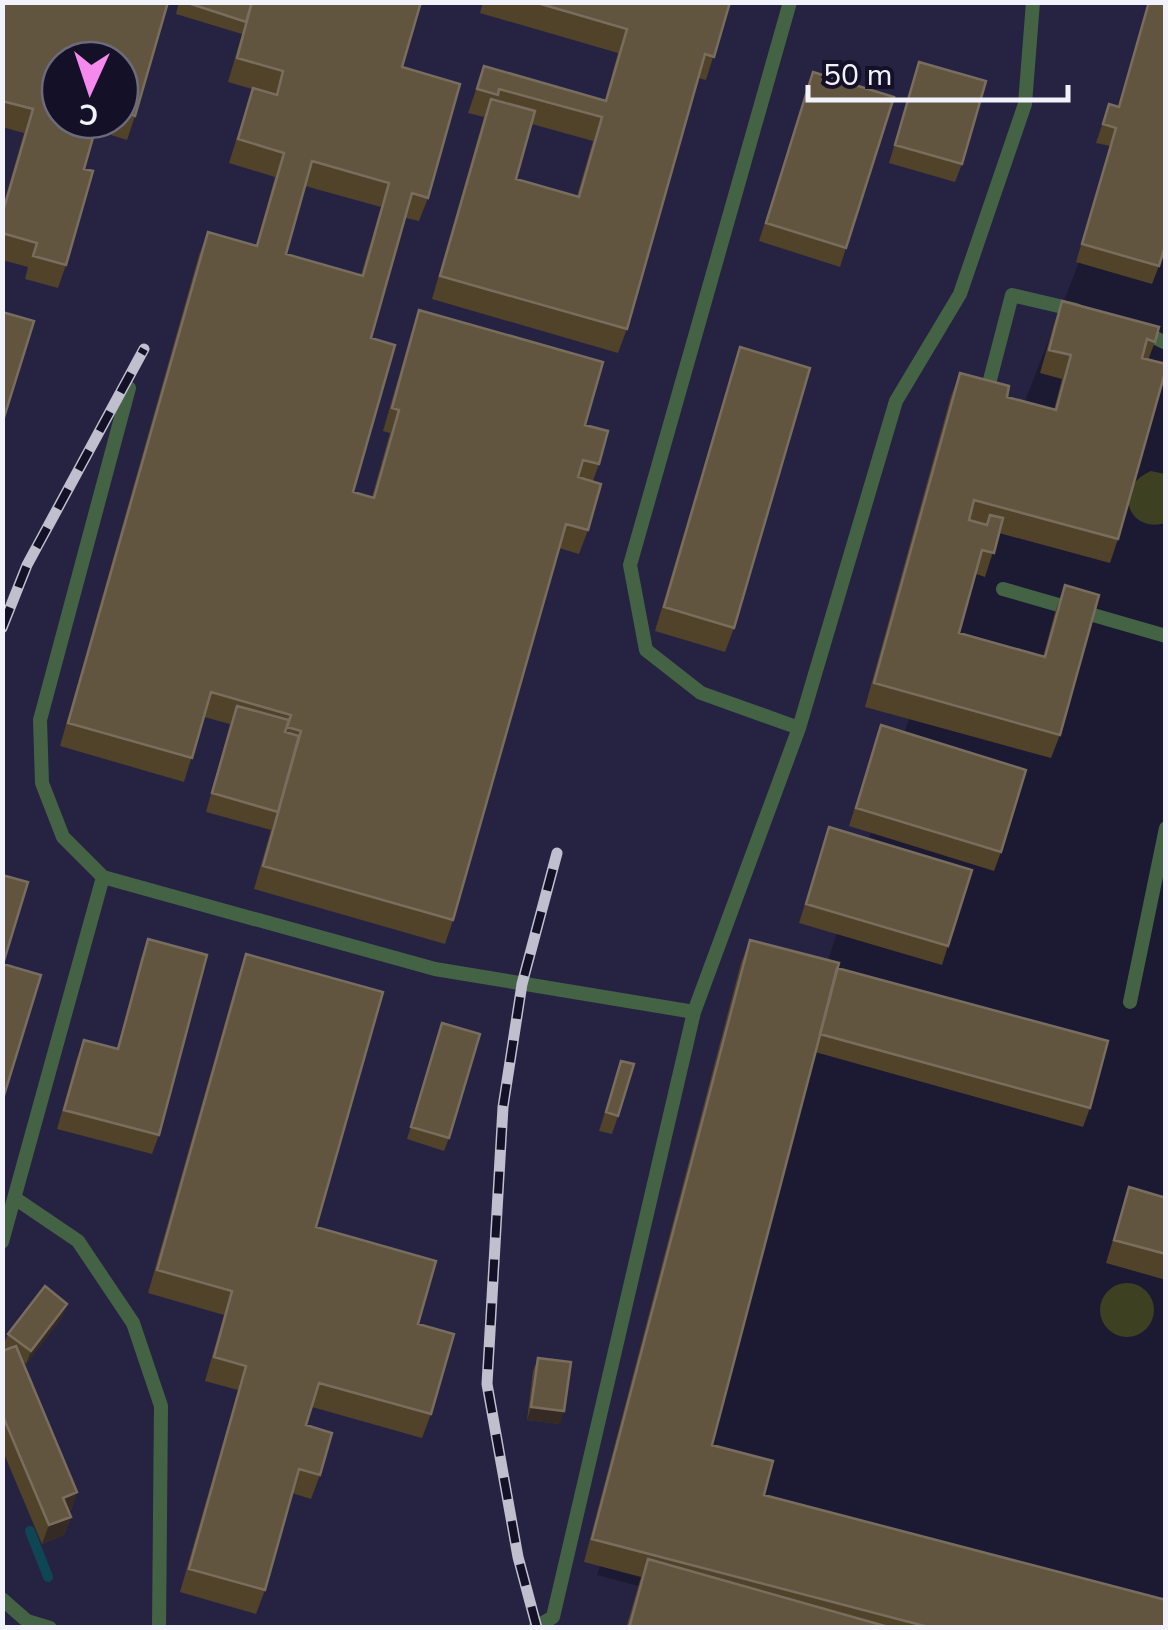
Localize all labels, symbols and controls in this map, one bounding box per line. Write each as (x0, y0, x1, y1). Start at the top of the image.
north arrow (40, 40, 140, 140)
scale bar (808, 40, 1068, 102)
text: 50 m (823, 55, 892, 96)
text: С (78, 94, 99, 133)

